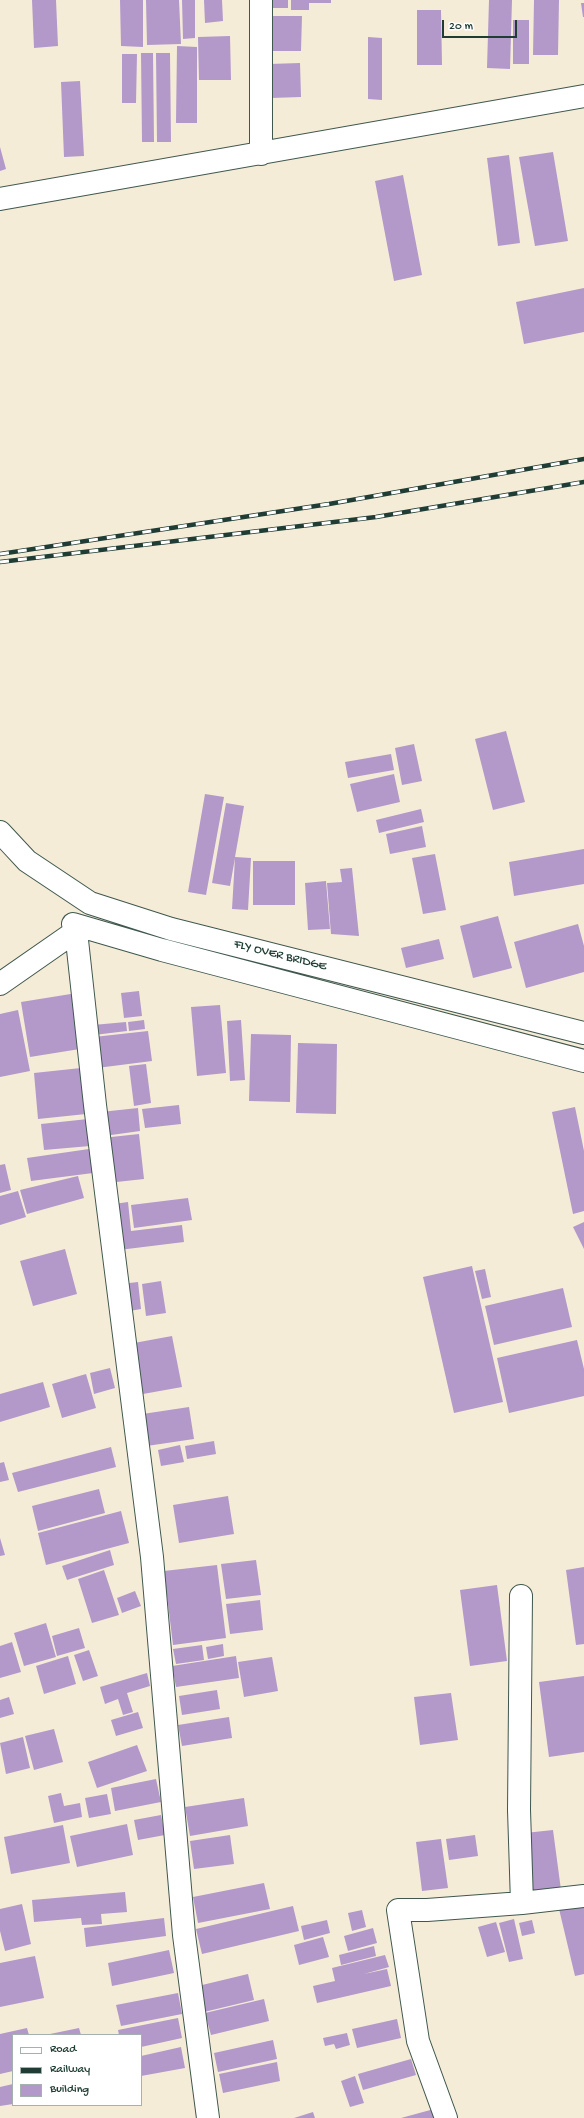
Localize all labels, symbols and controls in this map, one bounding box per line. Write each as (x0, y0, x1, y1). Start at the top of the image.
scale bar (444, 12, 519, 38)
text: 20 m (449, 20, 473, 34)
street label: FLY OVER BRIDGE (232, 937, 328, 975)
legend (12, 2034, 142, 2106)
text: Road (50, 2043, 76, 2057)
text: Railway (50, 2063, 90, 2077)
text: Building (50, 2083, 89, 2097)

